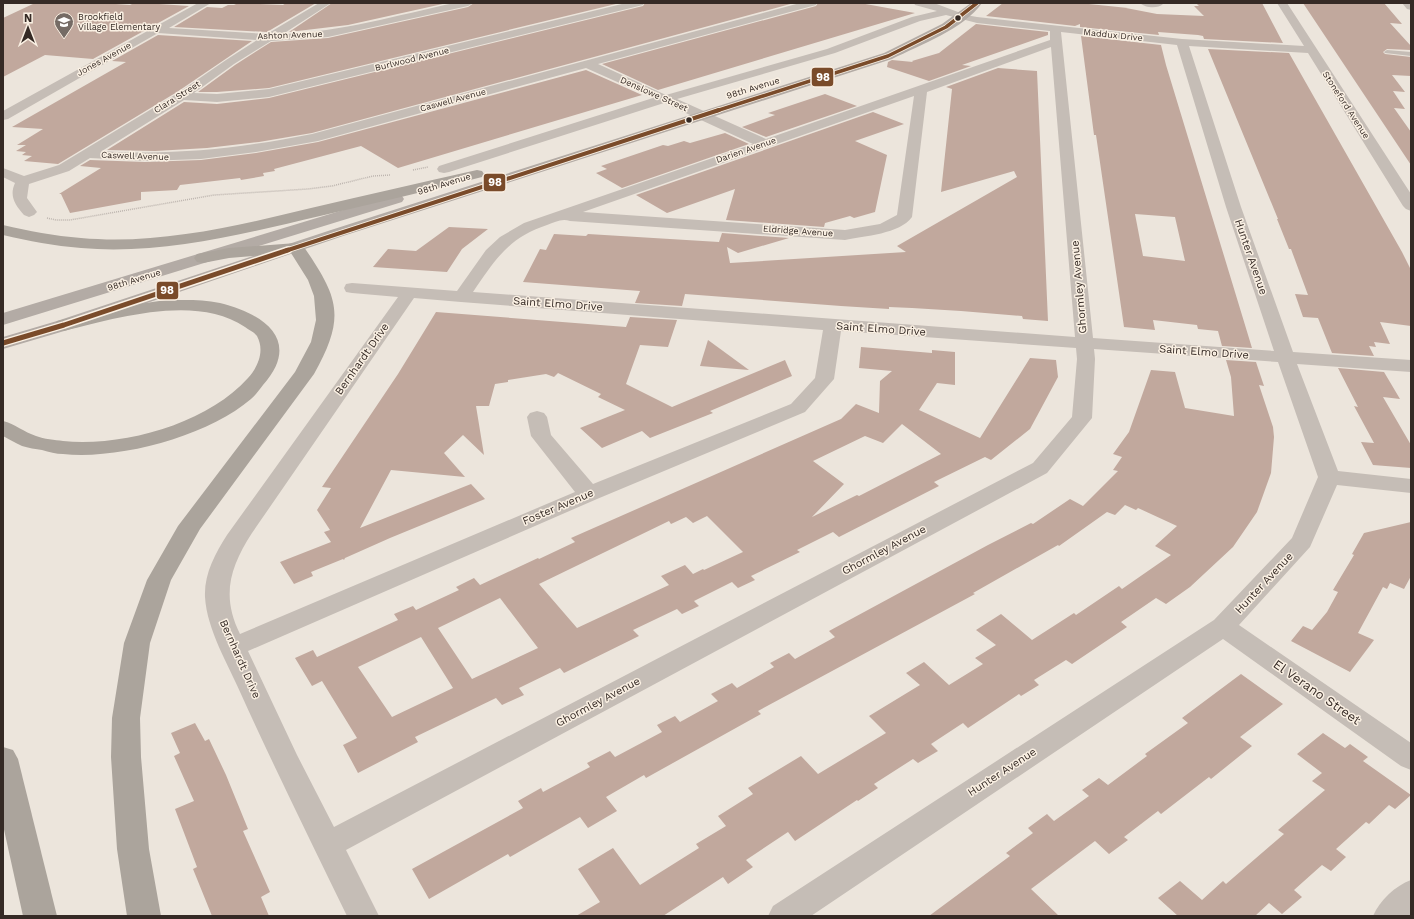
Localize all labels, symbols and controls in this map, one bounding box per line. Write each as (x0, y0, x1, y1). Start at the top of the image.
north arrow (8, 8, 48, 48)
school or university icon: Brookfield Village Elementary (53, 11, 75, 39)
text: N (24, 12, 32, 25)
place label: Brookfield Village Elementary (78, 12, 160, 32)
unlabelled marker (953, 13, 963, 23)
street label: Maddux Drive (1083, 27, 1143, 43)
street label: Ashton Avenue (257, 29, 323, 41)
street label: Jones Avenue (75, 40, 133, 78)
street label: Burlwood Avenue (374, 45, 450, 73)
line badge: 98 (811, 67, 834, 87)
street label: Stoneford Avenue (1321, 69, 1371, 141)
text: 98 (816, 71, 830, 84)
street label: Denslowe Street (619, 75, 689, 113)
street label: 98th Avenue (725, 75, 781, 101)
street label: Clara Street (152, 79, 202, 115)
street label: Caswell Avenue (419, 86, 487, 114)
unlabelled marker (684, 115, 694, 125)
street label: Darien Avenue (715, 135, 777, 165)
street label: Caswell Avenue (101, 150, 169, 162)
street label: 98th Avenue (416, 171, 472, 197)
line badge: 98 (483, 173, 506, 192)
text: 98 (488, 176, 502, 189)
street label: Hunter Avenue (1232, 218, 1270, 296)
street label: Eldridge Avenue (763, 224, 833, 238)
street label: Ghormley Avenue (1068, 240, 1090, 334)
street label: 98th Avenue (106, 267, 162, 293)
line badge: 98 (156, 281, 179, 300)
text: 98 (160, 284, 174, 297)
street label: Saint Elmo Drive (513, 294, 603, 314)
street label: Saint Elmo Drive (836, 319, 926, 339)
street label: Bernhardt Drive (332, 321, 392, 397)
street label: Saint Elmo Drive (1159, 342, 1249, 362)
street label: Foster Avenue (521, 486, 595, 528)
street label: Ghormley Avenue (840, 522, 928, 578)
street label: Hunter Avenue (1232, 550, 1296, 616)
street label: Bernhardt Drive (217, 618, 263, 700)
street label: El Verano Street (1270, 656, 1364, 728)
street label: Ghormley Avenue (554, 674, 642, 730)
street label: Hunter Avenue (965, 745, 1039, 799)

